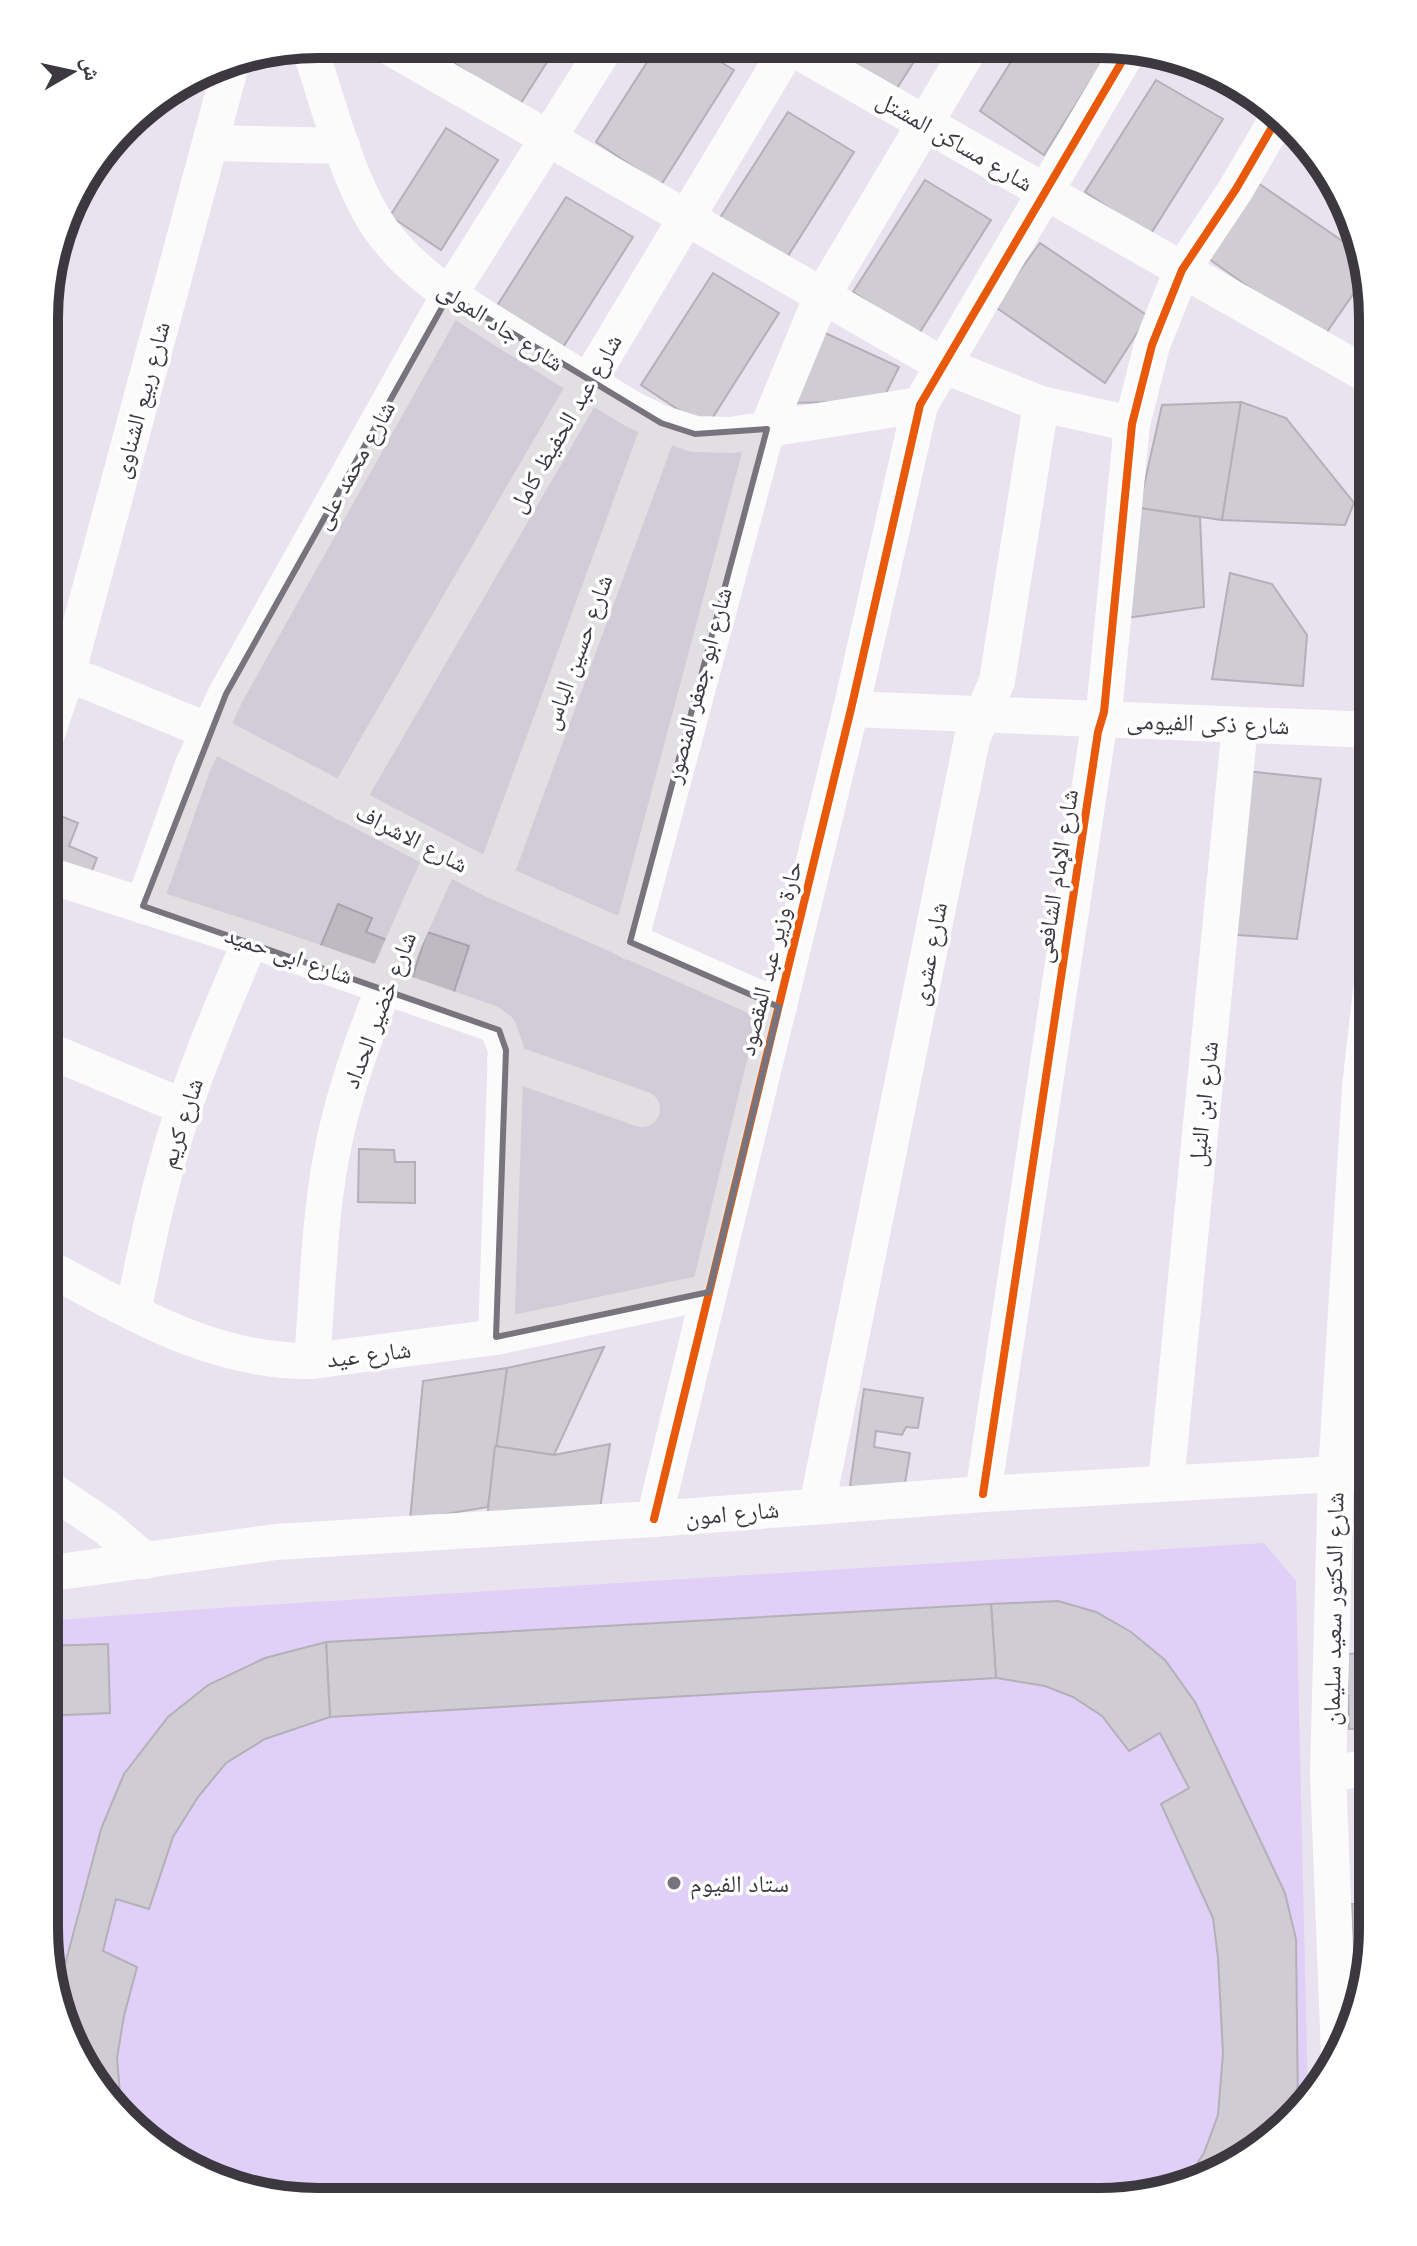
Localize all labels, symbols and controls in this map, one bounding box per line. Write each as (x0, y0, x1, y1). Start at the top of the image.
north arrow (32, 32, 112, 112)
text: ش (76, 55, 106, 83)
street label: شارع مساكن المشتل (871, 84, 1038, 198)
street label: شارع جاد المولى (432, 275, 569, 378)
street label: شارع ربيع الشناوى (106, 318, 177, 482)
street label: شارع عبد الحفيظ كامل (502, 329, 629, 518)
street label: شارع محمد على (307, 396, 402, 535)
street label: شارع حسين الياس (535, 570, 619, 734)
street label: شارع ابو جعفر المنصور (658, 584, 739, 787)
street label: شارع ذكى الفيومى (1126, 706, 1290, 741)
street label: شارع الإمام الشافعى (1028, 787, 1086, 965)
street label: شارع الاشراف (351, 797, 473, 880)
street label: حارة وزير عبد المقصود (732, 858, 808, 1058)
street label: شارع عشرى (905, 900, 954, 1009)
street label: شارع ابى حميد (221, 920, 357, 991)
street label: شارع خضير الحداد (336, 928, 423, 1093)
street label: شارع ابن النيل (1182, 1040, 1225, 1168)
street label: شارع كريم (153, 1074, 211, 1172)
street label: شارع عيد (325, 1334, 413, 1375)
street label: شارع الدكتور سعيد سليمان (1316, 1492, 1351, 1726)
street label: شارع امون (684, 1494, 780, 1533)
place label: ستاد الفيوم (690, 1869, 789, 1900)
marker: ستاد الفيوم (665, 1874, 683, 1892)

